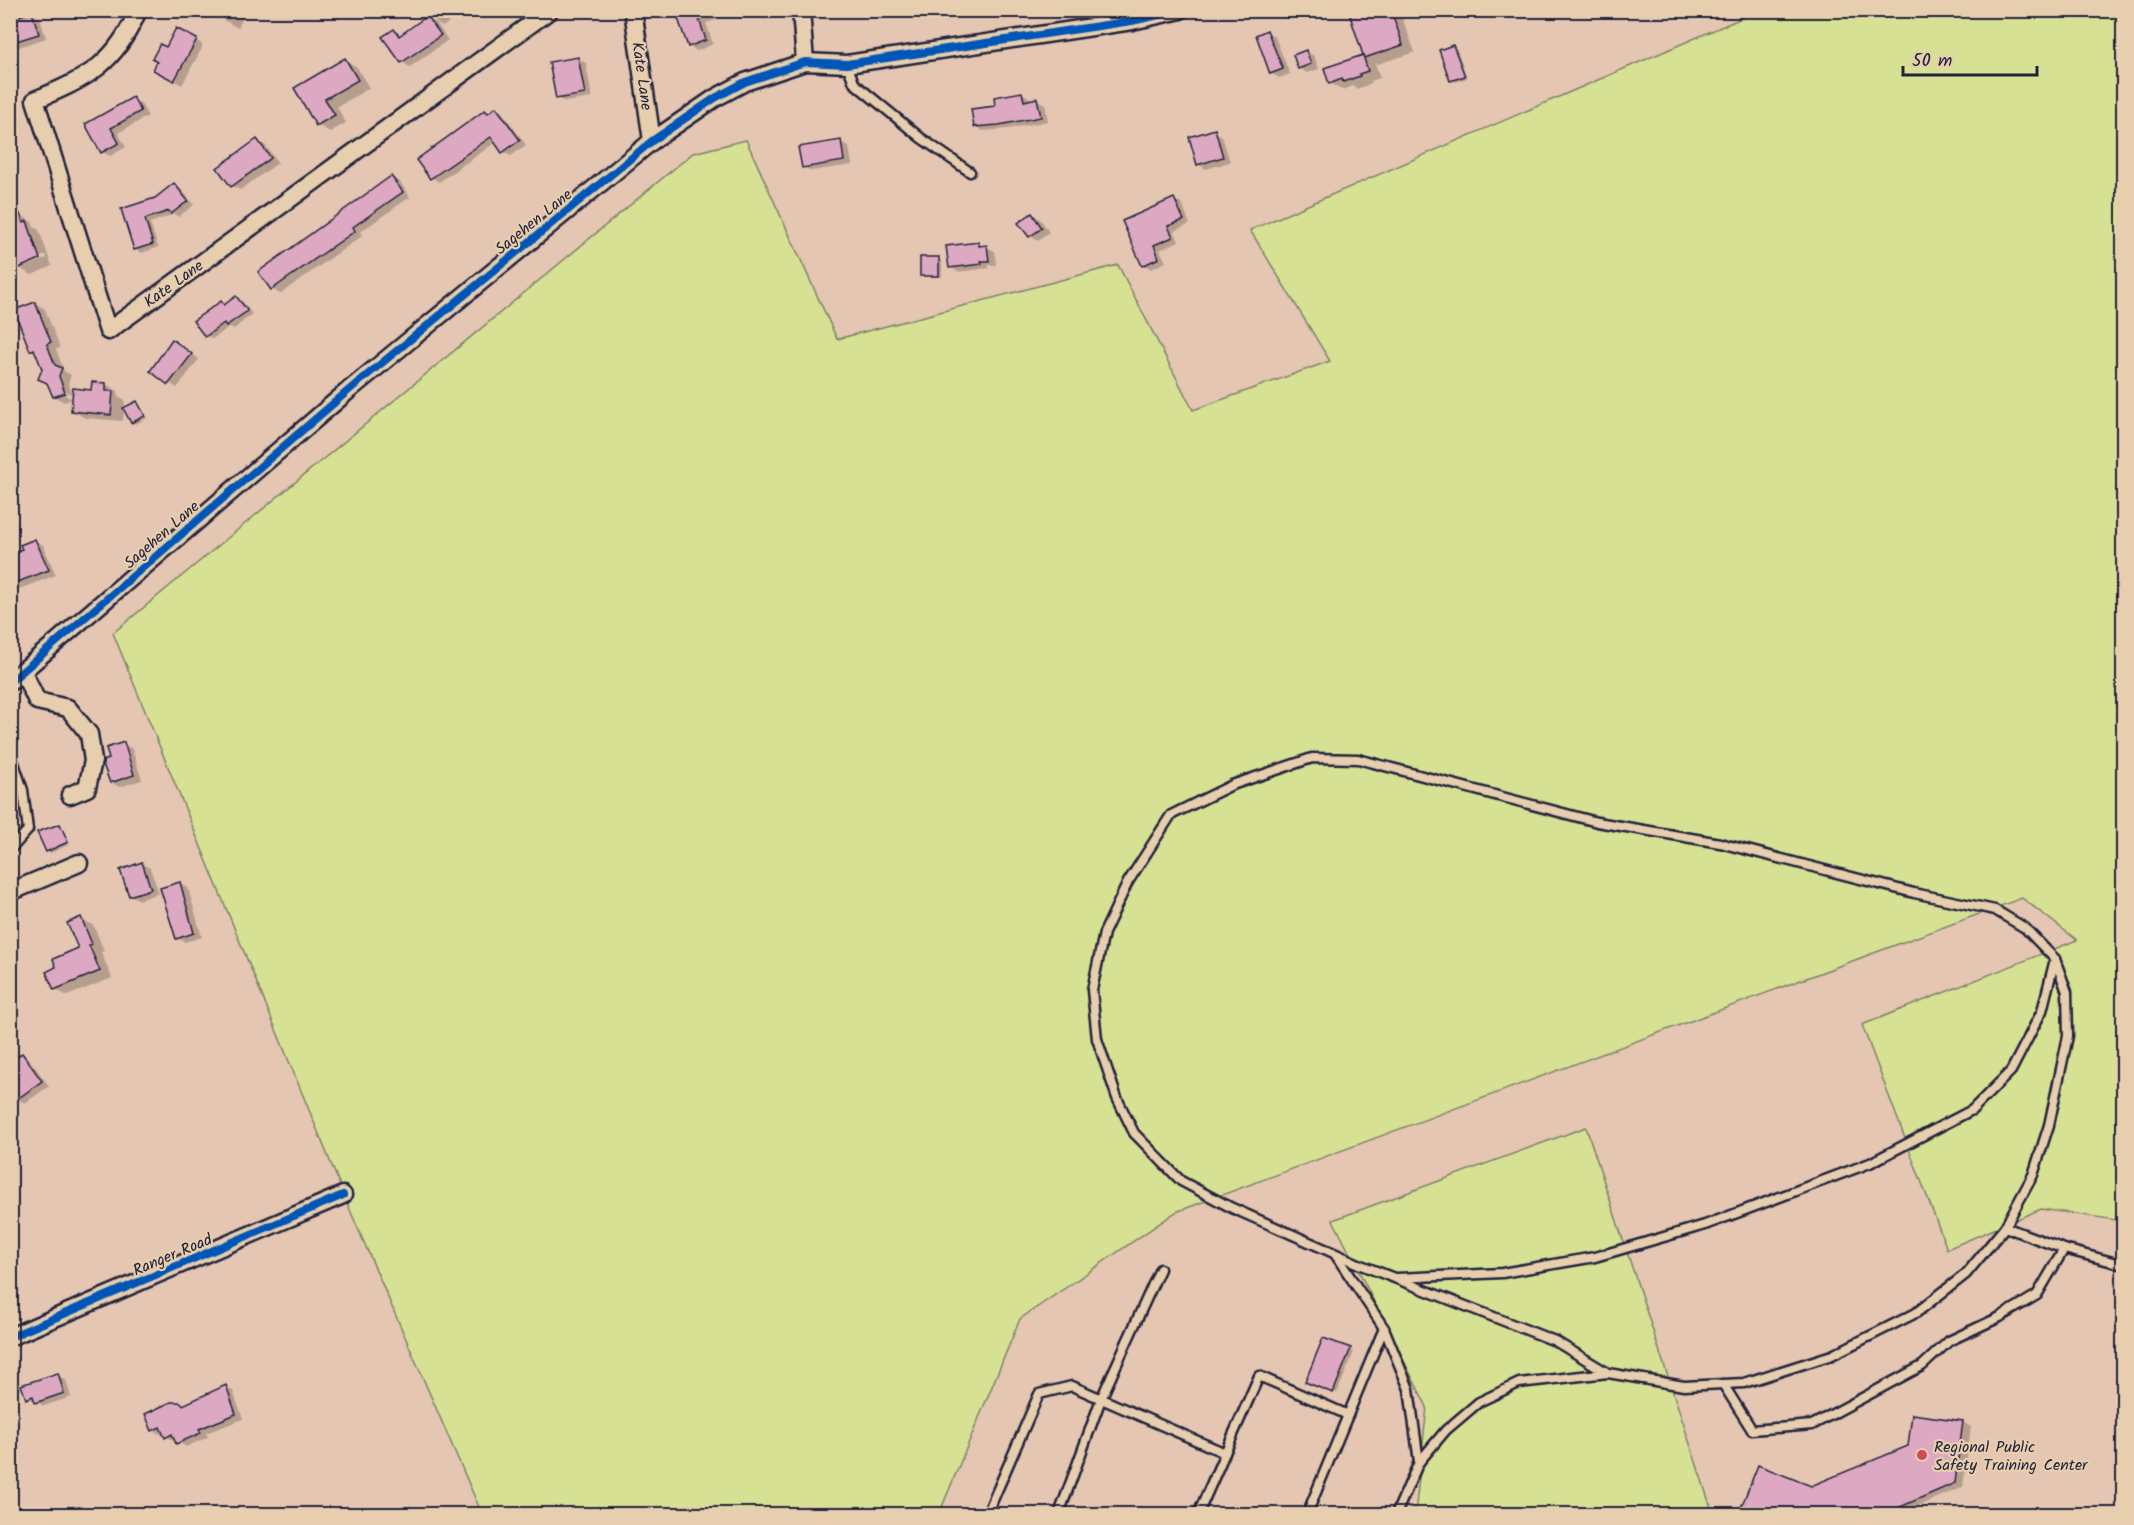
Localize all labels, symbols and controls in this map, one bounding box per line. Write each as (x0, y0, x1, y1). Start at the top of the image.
scale bar (1903, 39, 2036, 77)
street label: Kate Lane (624, 40, 659, 112)
text: 50 m (1912, 47, 1952, 76)
street label: Sagehen Lane (490, 183, 578, 261)
street label: Kate Lane (139, 254, 209, 315)
street label: Sagehen Lane (119, 495, 205, 575)
street label: Ranger Road (129, 1227, 217, 1283)
place label: Regional Public Safety Training Center (1934, 1435, 2089, 1478)
marker: Regional Public Safety Training Center (1915, 1448, 1929, 1462)

